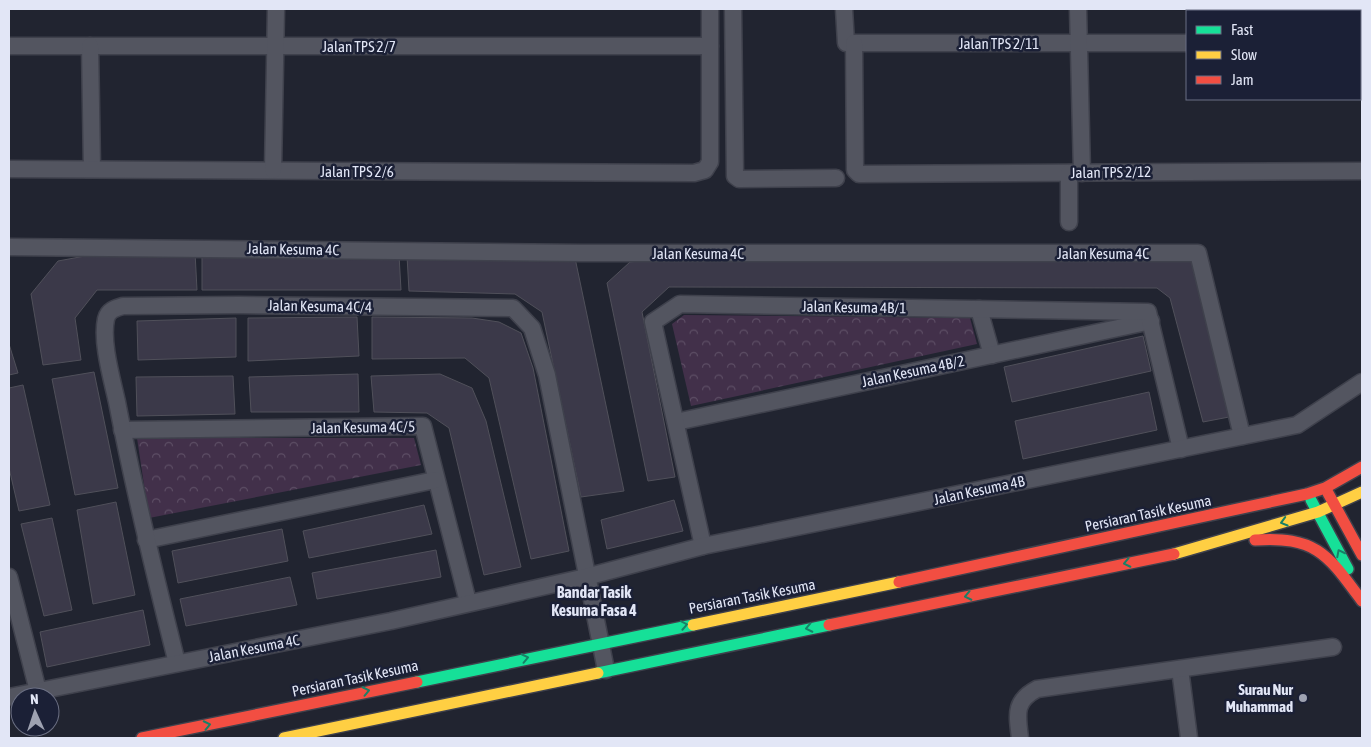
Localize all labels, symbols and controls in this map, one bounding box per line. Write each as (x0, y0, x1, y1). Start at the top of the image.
legend (1186, 10, 1361, 100)
text: Fast (1231, 21, 1253, 38)
street label: Jalan TPS 2/11 (959, 35, 1039, 52)
street label: Jalan TPS 2/7 (322, 38, 396, 55)
text: Slow (1231, 46, 1257, 63)
text: Jam (1231, 71, 1254, 88)
street label: Jalan TPS 2/6 (320, 163, 394, 180)
street label: Jalan TPS 2/12 (1071, 163, 1151, 181)
street label: Jalan Kesuma 4C (247, 240, 339, 258)
street label: Jalan Kesuma 4C (652, 245, 744, 262)
street label: Jalan Kesuma 4C (1057, 245, 1149, 262)
street label: Jalan Kesuma 4C/4 (268, 297, 372, 315)
street label: Jalan Kesuma 4B/1 (802, 298, 906, 316)
street label: Jalan Kesuma 4B/2 (860, 352, 966, 390)
street label: Jalan Kesuma 4C/5 (311, 418, 415, 436)
street label: Jalan Kesuma 4B (932, 472, 1026, 508)
street label: Persiaran Tasik Kesuma (1083, 491, 1213, 535)
one-way arrow (1281, 516, 1289, 526)
one-way arrow (1336, 549, 1346, 558)
one-way arrow (1123, 557, 1132, 568)
street label: Persiaran Tasik Kesuma (687, 575, 817, 617)
district label: Bandar Tasik Kesuma Fasa 4 (551, 583, 637, 619)
one-way arrow (964, 590, 973, 601)
one-way arrow (680, 620, 689, 631)
one-way arrow (804, 623, 813, 633)
street label: Jalan Kesuma 4C (207, 631, 301, 665)
one-way arrow (521, 653, 530, 664)
street label: Persiaran Tasik Kesuma (290, 656, 420, 700)
place label: Surau Nur Muhammad (1226, 681, 1294, 715)
one-way arrow (362, 686, 371, 697)
north arrow (10, 687, 60, 737)
text: N (30, 691, 39, 707)
marker: Surau Nur Muhammad (1297, 692, 1309, 704)
one-way arrow (203, 720, 212, 730)

